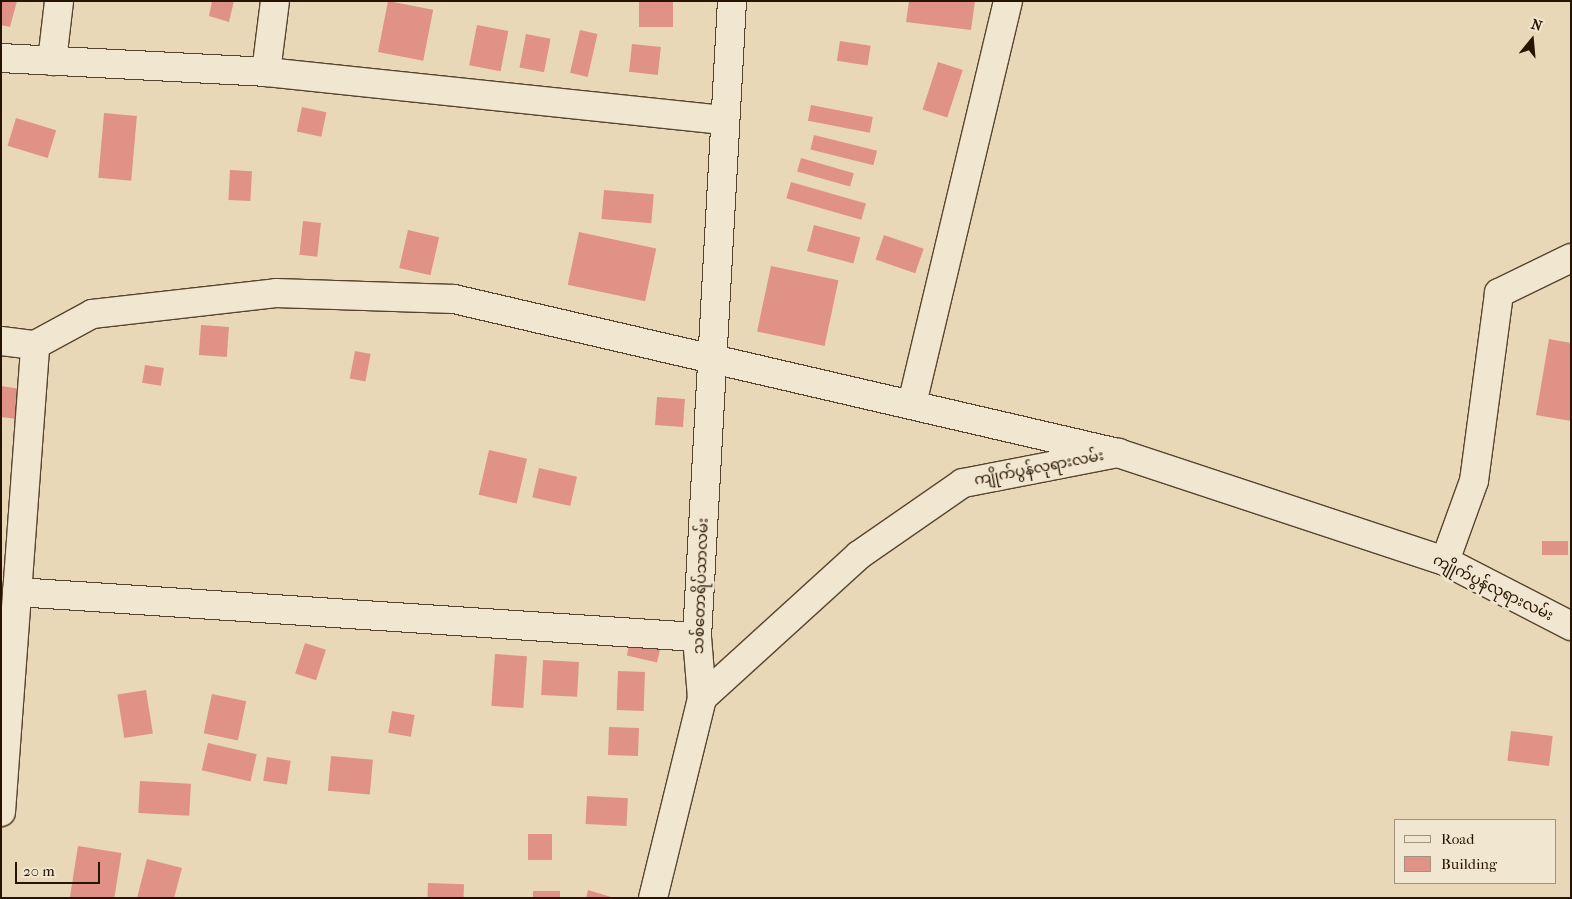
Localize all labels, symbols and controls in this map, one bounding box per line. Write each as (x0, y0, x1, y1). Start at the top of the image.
north arrow (1507, 15, 1557, 65)
text: N (1529, 15, 1544, 35)
street label: ကျိုက်ပွန်လုရားလမ်း (973, 447, 1105, 489)
street label: သစ်တောရိပ်သာလမ်း (690, 518, 712, 654)
street label: ကျိုက်ပွန်လုရားလမ်း (1430, 551, 1556, 625)
legend (1394, 819, 1557, 884)
text: Road (1441, 830, 1474, 848)
scale bar (18, 852, 102, 884)
text: Building (1441, 855, 1497, 873)
text: 20 m (23, 862, 55, 880)

